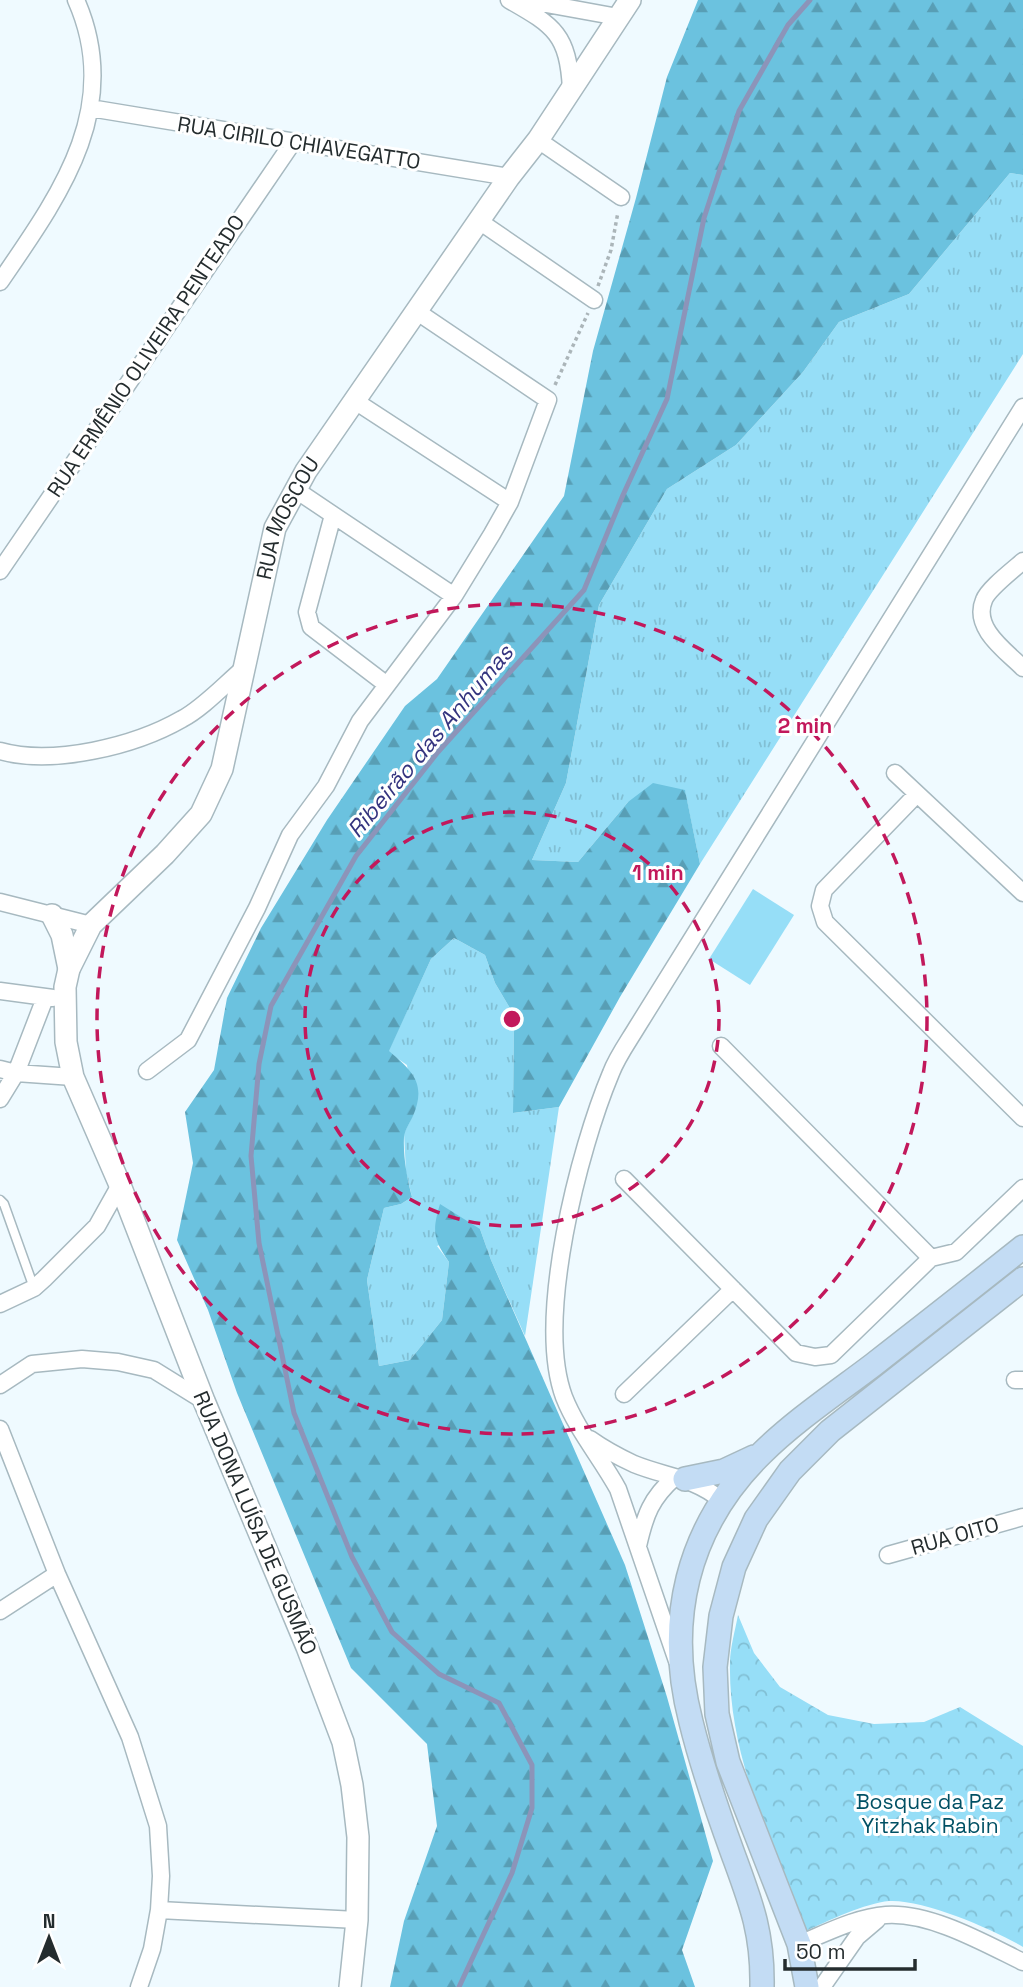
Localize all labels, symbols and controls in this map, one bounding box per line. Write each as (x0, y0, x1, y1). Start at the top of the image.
street label: RUA CIRILO CHIAVEGATTO (176, 110, 423, 175)
street label: RUA ERMÊNIO OLIVEIRA PENTEADO (41, 209, 250, 502)
street label: RUA MOSCOU (250, 451, 325, 582)
water label: Ribeirão das Anhumas (340, 638, 520, 844)
text: 2 min (778, 712, 832, 739)
text: 1 min (632, 859, 684, 886)
centre of rings (500, 1007, 524, 1031)
street label: RUA DONA LUÍSA DE GUSMÃO (188, 1387, 323, 1659)
street label: RUA OITO (908, 1510, 1002, 1561)
park label: Bosque da Paz Yitzhak Rabin (856, 1788, 1004, 1839)
north arrow (14, 1903, 84, 1973)
text: N (43, 1909, 55, 1934)
scale bar (785, 1927, 914, 1971)
text: 50 m (796, 1938, 846, 1965)

